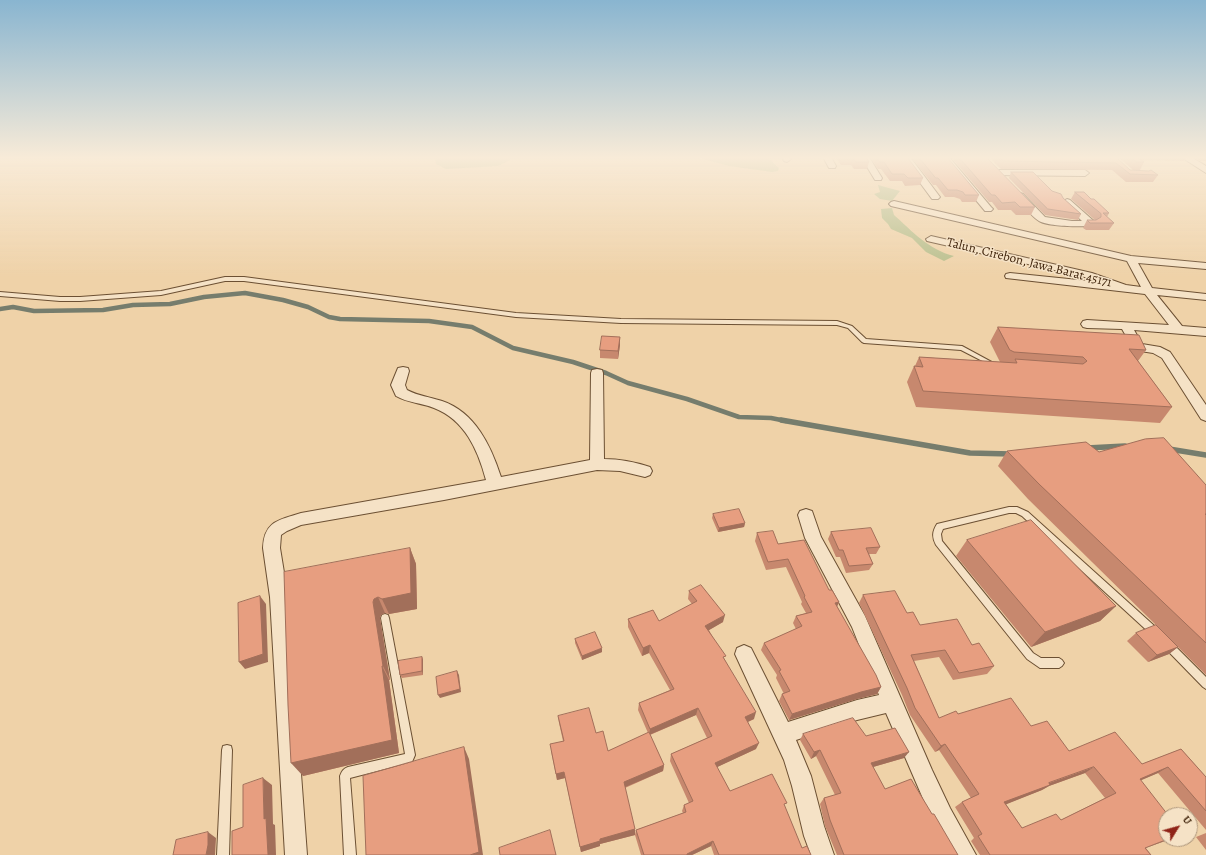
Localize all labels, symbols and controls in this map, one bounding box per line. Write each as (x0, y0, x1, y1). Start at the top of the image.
street label: Talun, Cirebon, Jawa Barat 45171 (945, 235, 1113, 291)
north arrow (1158, 807, 1198, 847)
text: U (1179, 813, 1195, 827)

